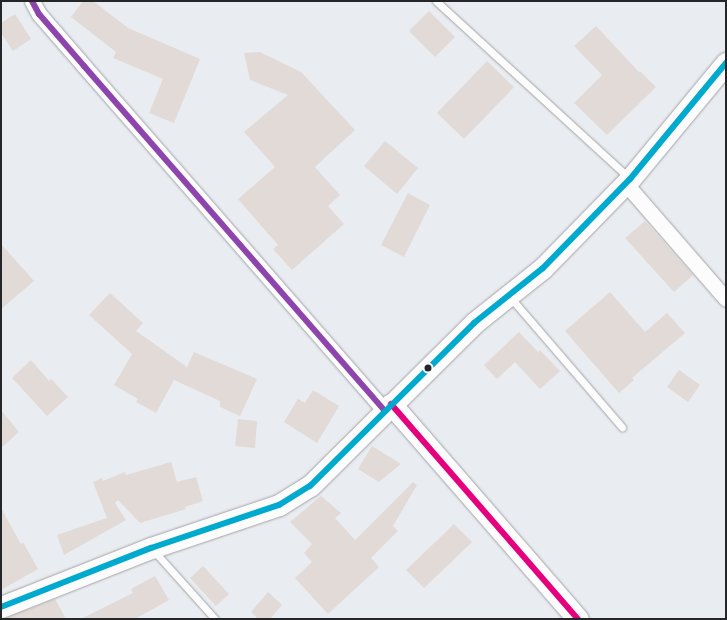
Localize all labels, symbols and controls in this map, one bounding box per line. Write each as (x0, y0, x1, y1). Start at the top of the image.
unlabelled marker (423, 363, 433, 373)

